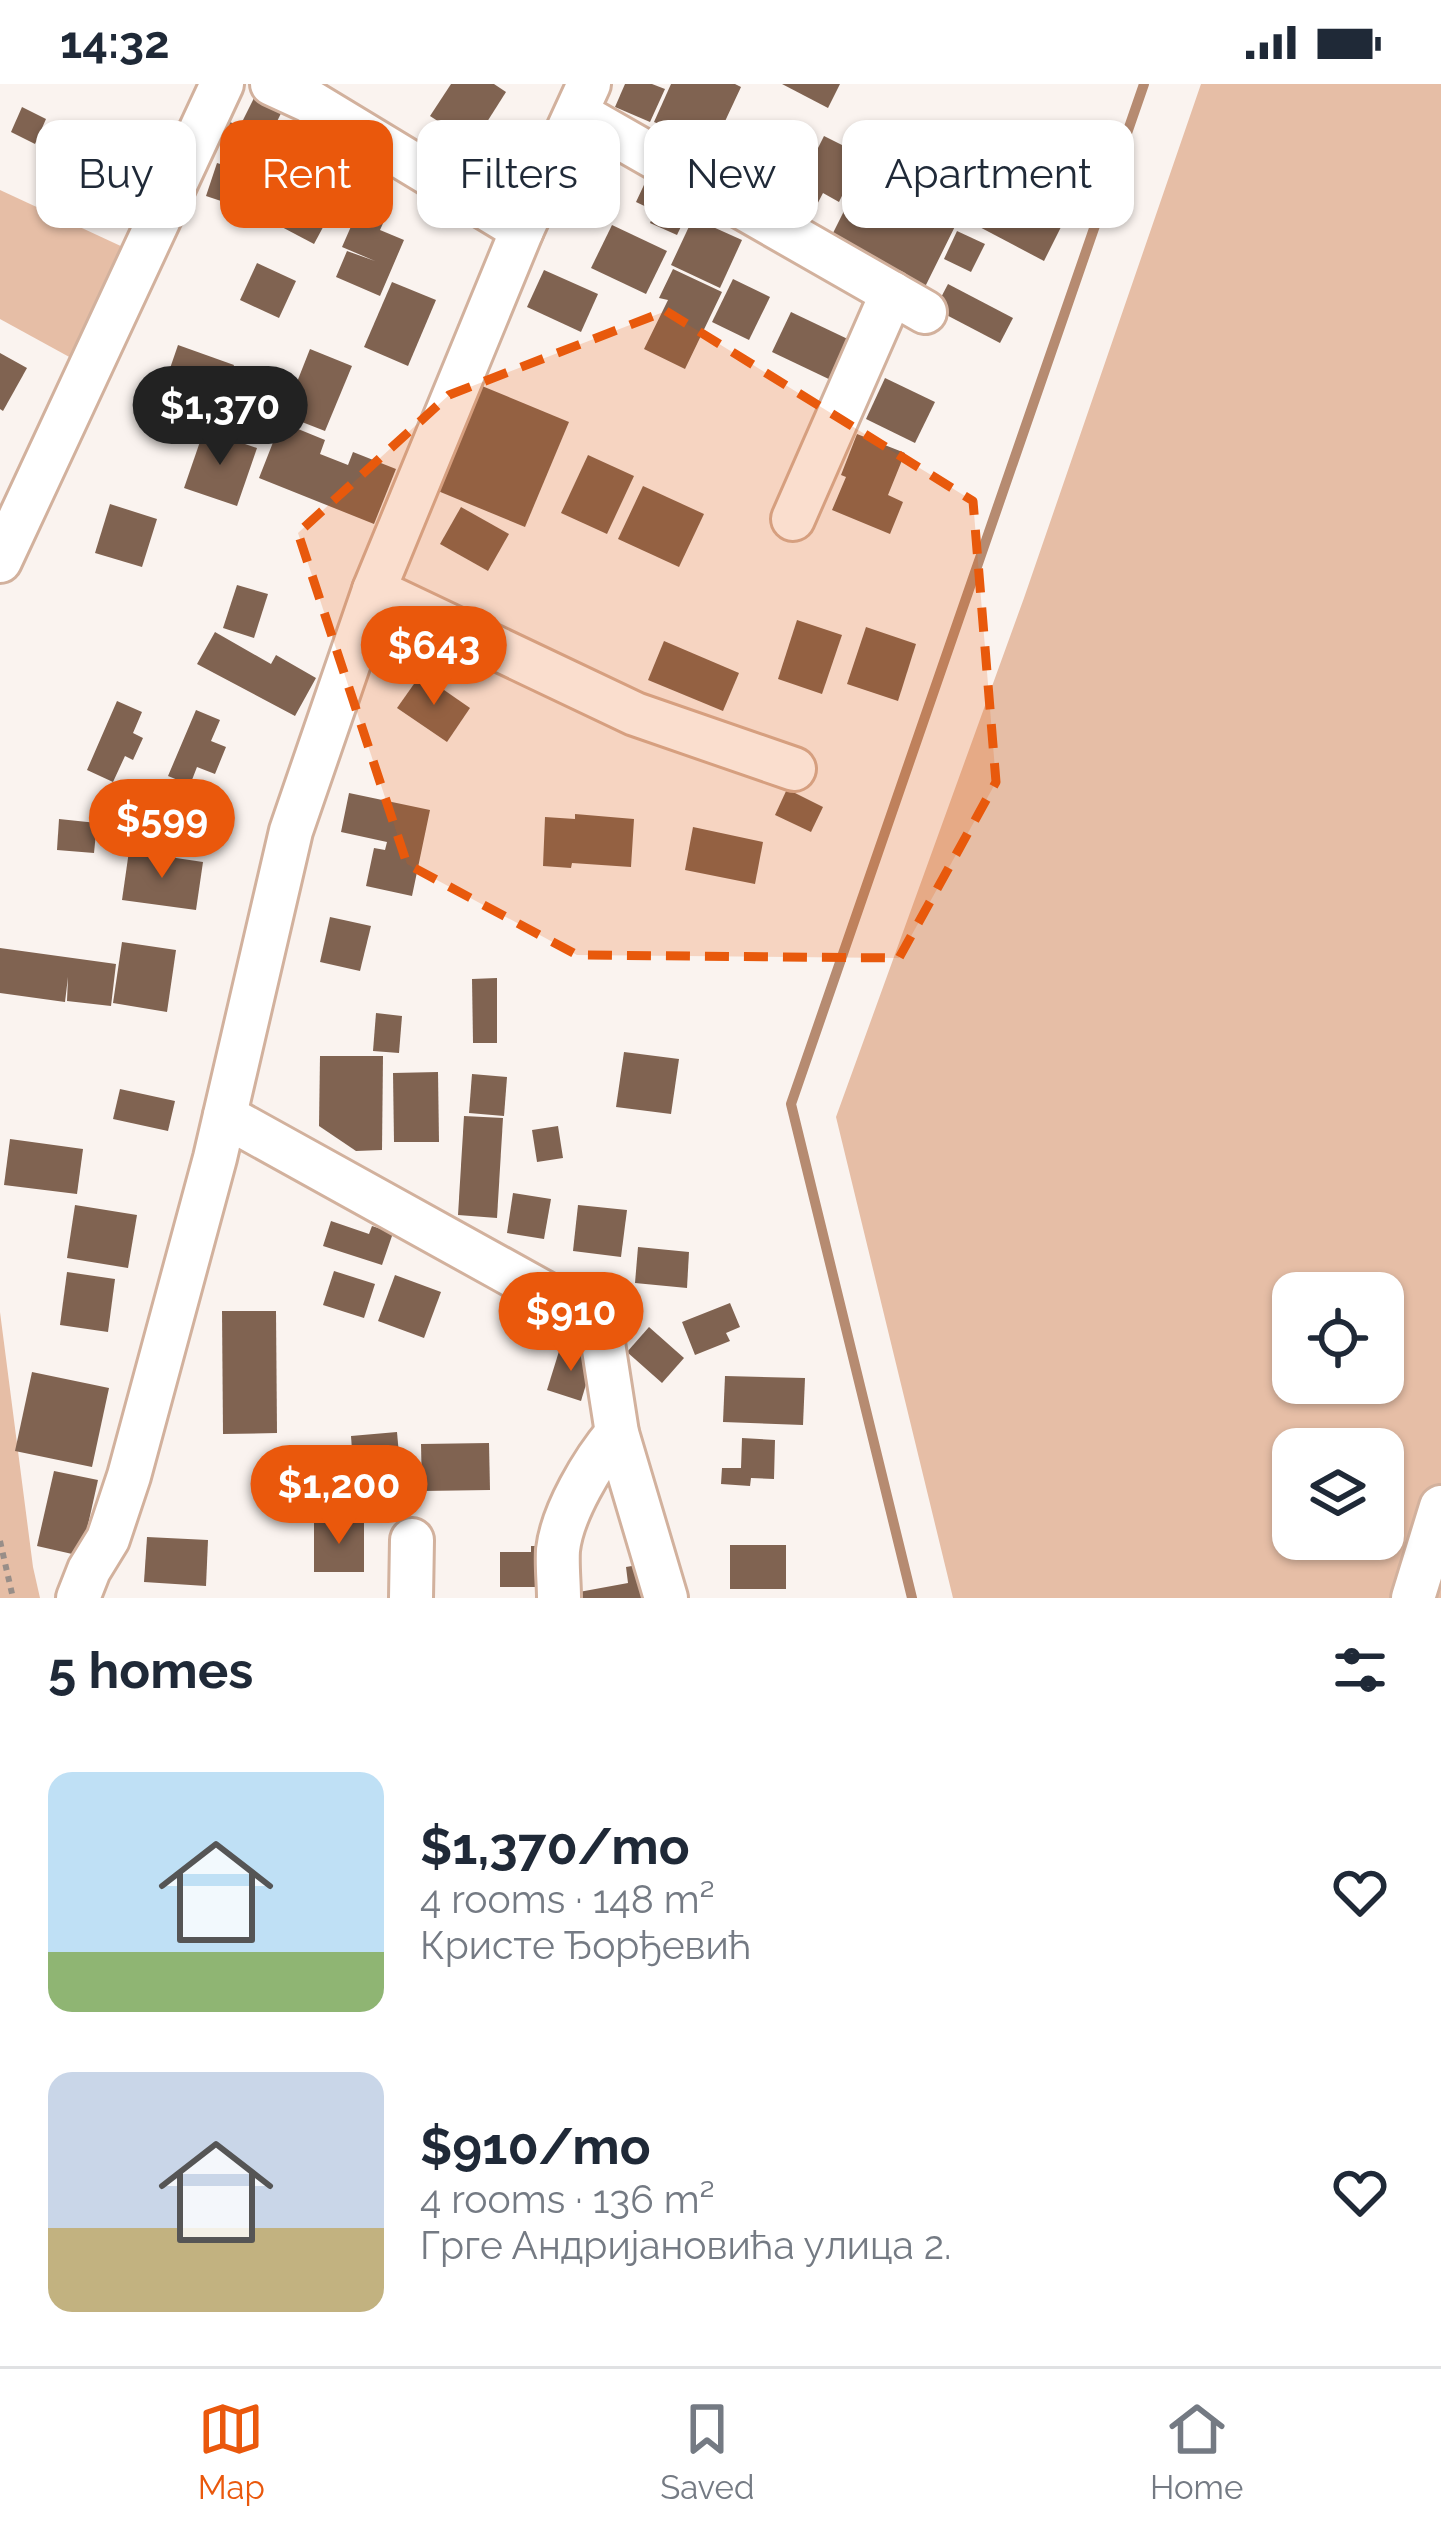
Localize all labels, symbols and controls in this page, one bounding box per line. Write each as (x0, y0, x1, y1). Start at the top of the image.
text: 14:32 (60, 16, 170, 69)
chip: Buy (36, 120, 196, 228)
chip: Rent (220, 120, 393, 228)
chip: Filters (417, 120, 620, 228)
chip: New (644, 120, 818, 228)
chip: Apartment (842, 120, 1134, 228)
pin: $1,370 (122, 366, 318, 468)
text: $1,370 (160, 382, 280, 428)
pin: $643 (363, 606, 505, 708)
text: $643 (388, 622, 480, 668)
pin: $599 (91, 779, 233, 881)
text: $599 (116, 795, 208, 841)
pin: $910 (500, 1272, 642, 1374)
map controls (1272, 1272, 1404, 1560)
button: locate (1272, 1272, 1404, 1404)
text: $910 (526, 1288, 616, 1334)
button: layers (1272, 1428, 1404, 1560)
pin: $1,200 (241, 1445, 437, 1547)
text: $1,200 (278, 1461, 400, 1507)
icon: filters (1327, 1637, 1393, 1703)
text: 5 homes (48, 1640, 253, 1700)
text: $1,370/mo (420, 1816, 690, 1876)
icon: home (144, 1820, 288, 1964)
icon: heart (1327, 1859, 1393, 1925)
text: 4 rooms · 148 m² (420, 1876, 715, 1922)
text: Кристе Ђорђевић (420, 1922, 751, 1968)
text: $910/mo (420, 2116, 651, 2176)
icon: home (144, 2120, 288, 2264)
icon: heart (1327, 2159, 1393, 2225)
text: 4 rooms · 136 m² (420, 2176, 715, 2222)
text: Грге Андријановића улица 2. (420, 2222, 951, 2268)
tab: Map (198, 2396, 265, 2507)
tab: Saved (660, 2396, 755, 2507)
tab: Home (1150, 2396, 1243, 2507)

